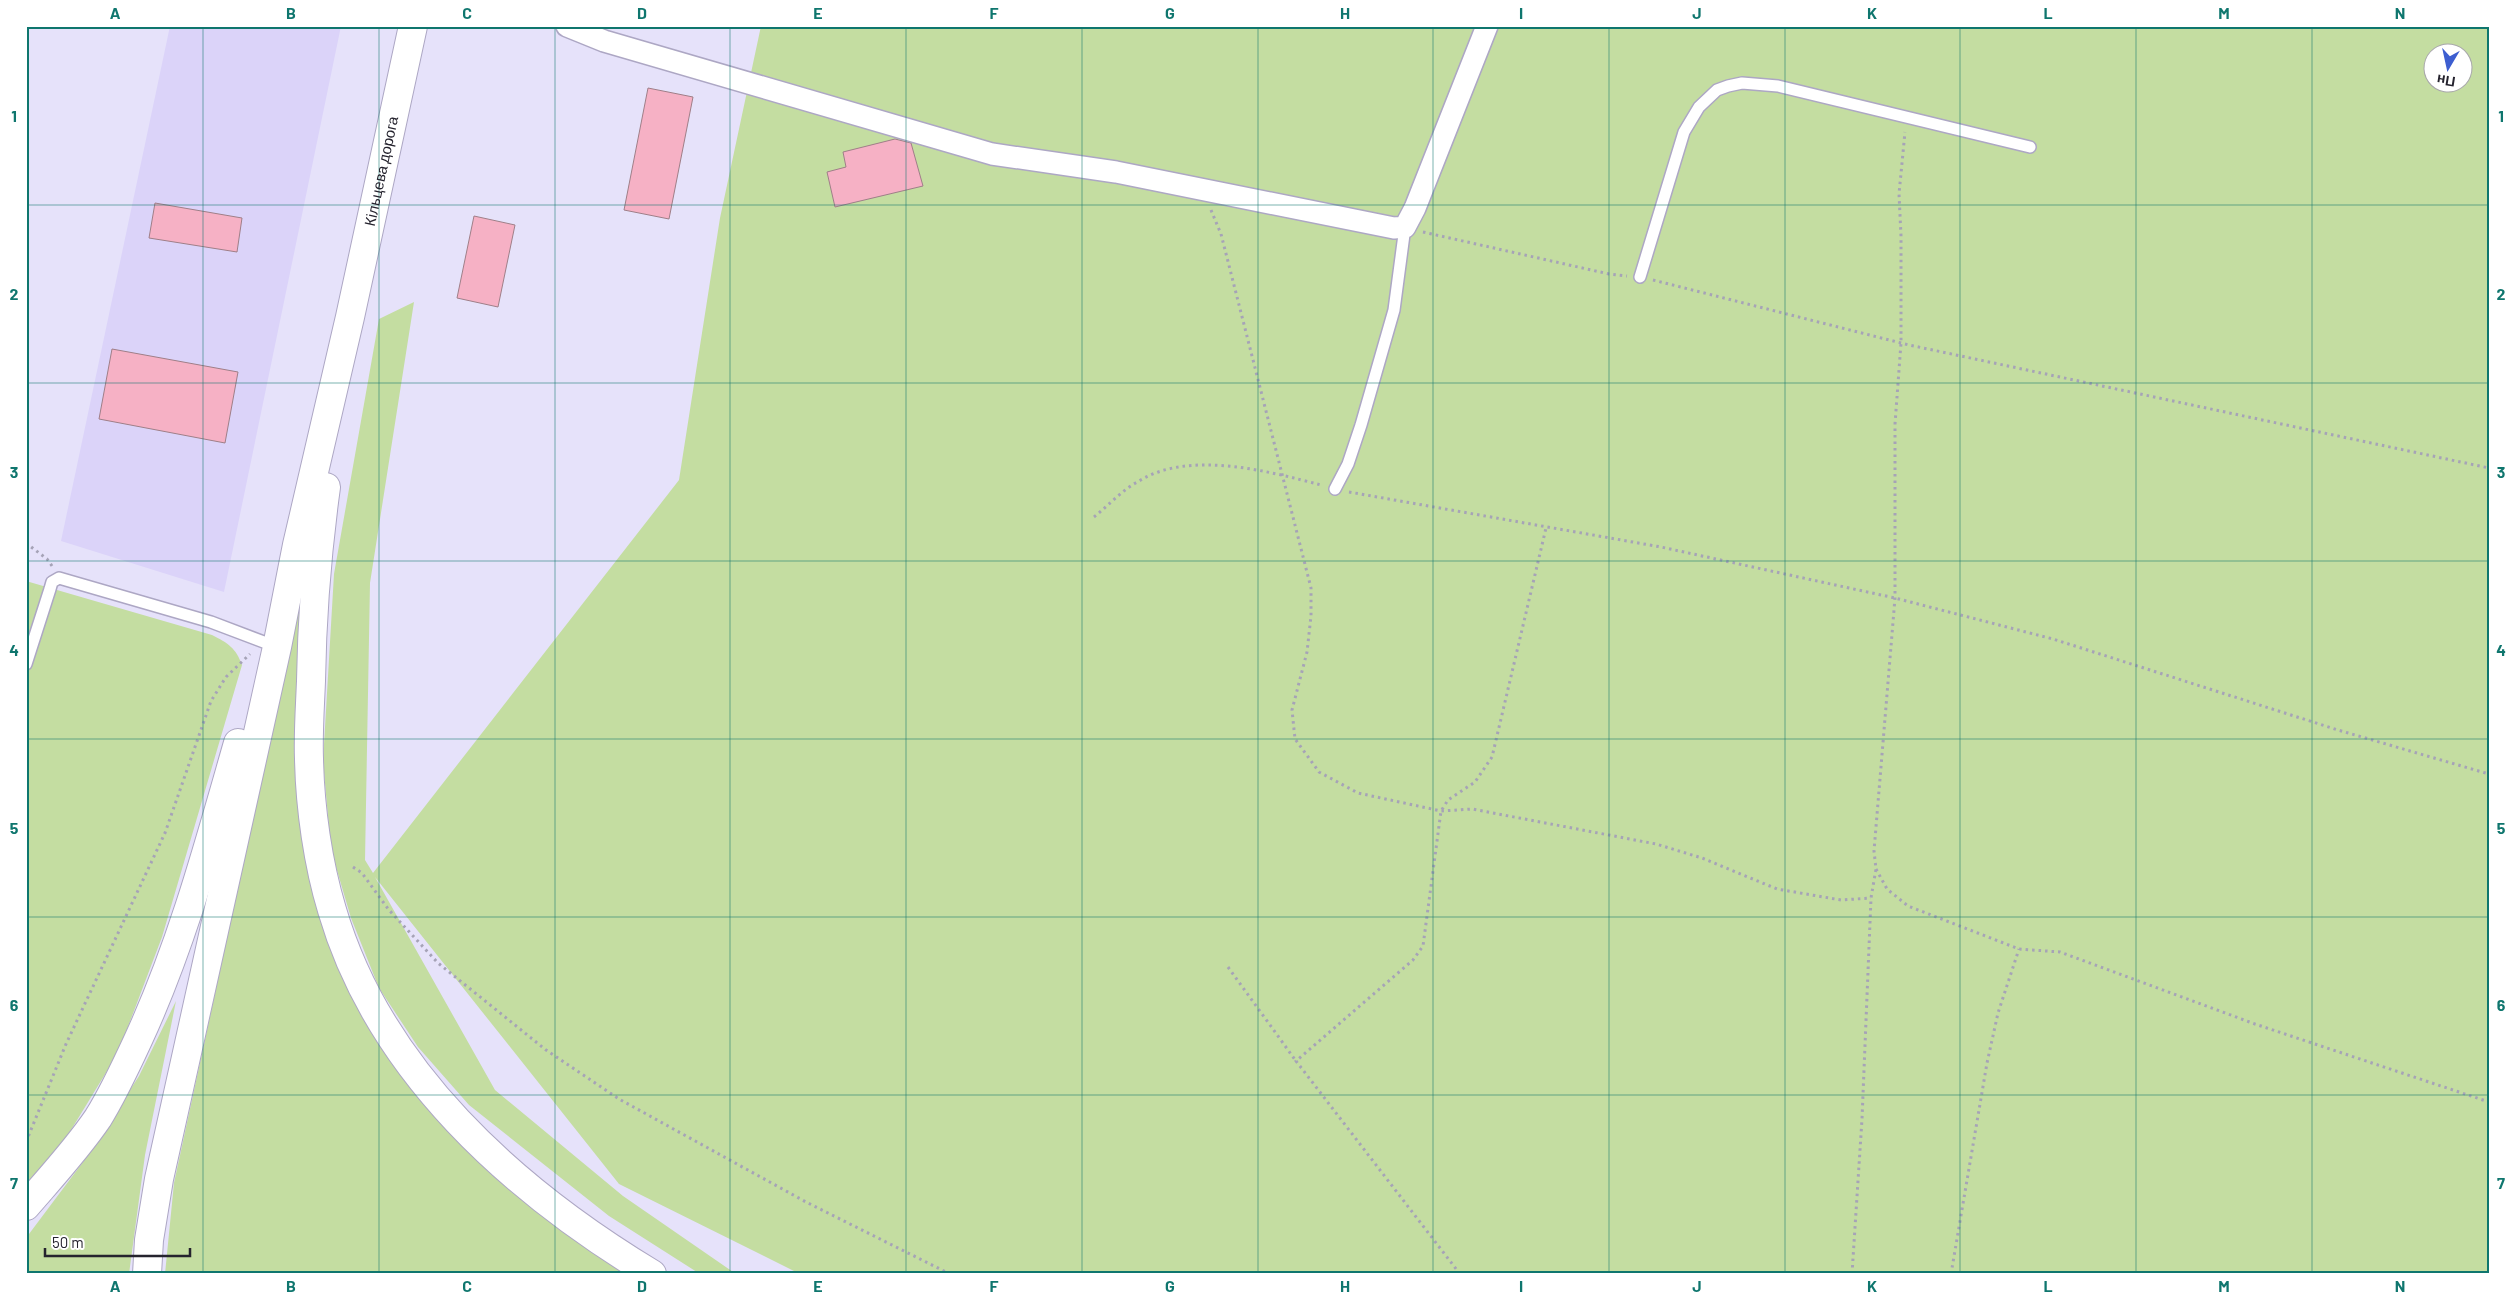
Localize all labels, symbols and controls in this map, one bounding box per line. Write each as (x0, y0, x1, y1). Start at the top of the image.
text: A (110, 3, 121, 22)
text: B (286, 3, 296, 22)
text: C (462, 3, 472, 22)
text: D (637, 3, 647, 22)
text: E (813, 3, 823, 22)
text: F (990, 3, 999, 22)
text: G (1165, 3, 1175, 22)
text: H (1340, 3, 1350, 22)
text: I (1519, 3, 1523, 22)
text: J (1692, 3, 1702, 22)
text: K (1867, 3, 1877, 22)
text: L (2043, 3, 2053, 22)
text: M (2218, 3, 2230, 22)
text: N (2395, 3, 2405, 22)
north arrow (2422, 42, 2472, 92)
text: Пн (2435, 71, 2456, 91)
text: 1 (11, 106, 17, 125)
text: 1 (2498, 106, 2504, 125)
street label: Кільцева дорога (360, 114, 401, 228)
text: 2 (10, 284, 19, 303)
text: 2 (2497, 284, 2506, 303)
text: 3 (10, 462, 18, 481)
text: 3 (2497, 462, 2505, 481)
text: 4 (9, 640, 19, 659)
text: 4 (2496, 640, 2506, 659)
text: 5 (10, 818, 19, 837)
text: 5 (2497, 818, 2506, 837)
text: 6 (10, 995, 19, 1014)
text: 6 (2497, 995, 2506, 1014)
text: 7 (10, 1173, 18, 1192)
text: 7 (2497, 1173, 2505, 1192)
scale bar (45, 1225, 190, 1257)
text: 50 m (52, 1233, 84, 1251)
text: A (110, 1276, 121, 1295)
text: B (286, 1276, 296, 1295)
text: C (462, 1276, 472, 1295)
text: D (637, 1276, 647, 1295)
text: E (813, 1276, 823, 1295)
text: F (990, 1276, 999, 1295)
text: G (1165, 1276, 1175, 1295)
text: H (1340, 1276, 1350, 1295)
text: I (1519, 1276, 1523, 1295)
text: J (1692, 1276, 1702, 1295)
text: K (1867, 1276, 1877, 1295)
text: L (2043, 1276, 2053, 1295)
text: M (2218, 1276, 2230, 1295)
text: N (2395, 1276, 2405, 1295)

